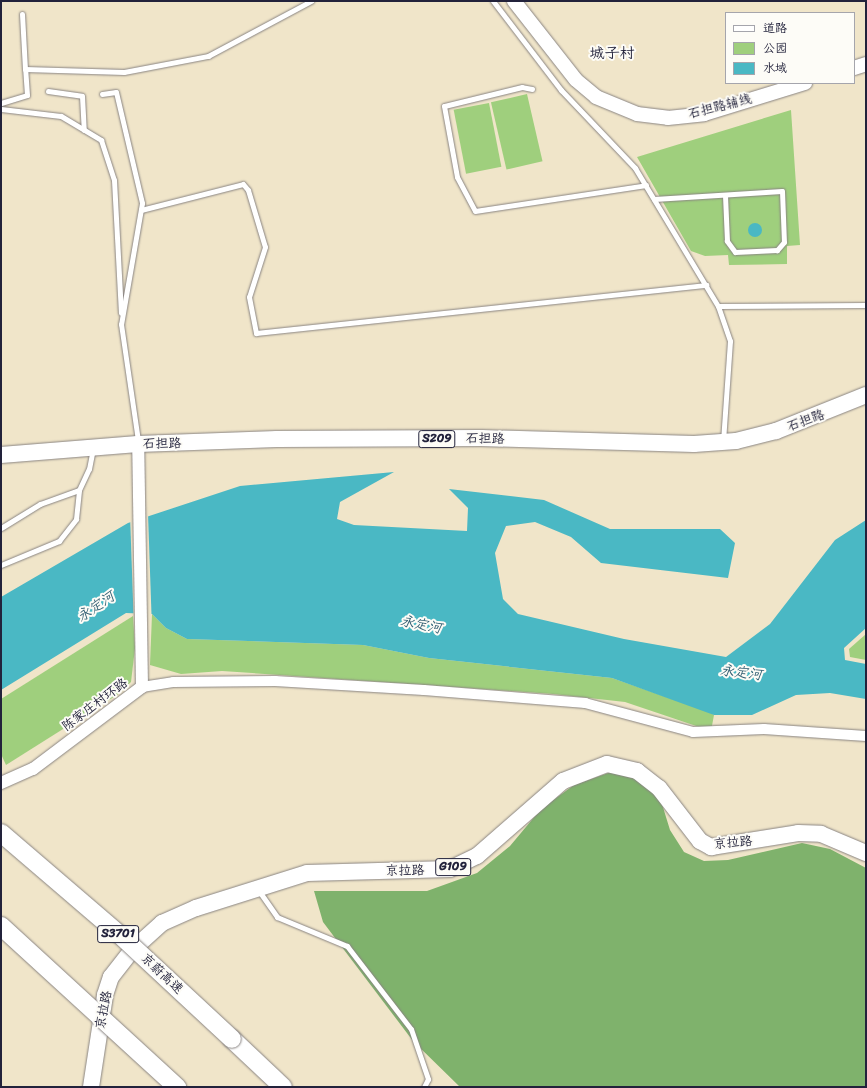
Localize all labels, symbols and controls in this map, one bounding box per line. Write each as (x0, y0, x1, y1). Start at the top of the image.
legend (725, 12, 855, 84)
text: 道路 (763, 17, 787, 39)
text: 公园 (763, 37, 787, 59)
district label: 城子村 (590, 45, 634, 63)
text: 水域 (763, 57, 787, 79)
street label: 石担路辅线 (687, 92, 753, 122)
street label: 石担路 (785, 407, 827, 435)
road number: S209 (418, 429, 456, 449)
street label: 石担路 (465, 431, 505, 447)
street label: 石担路 (142, 436, 182, 452)
water label: 永定河 (74, 588, 118, 626)
water label: 永定河 (399, 613, 443, 637)
water label: 永定河 (719, 662, 763, 684)
street label: 陈家庄村环路 (59, 675, 131, 735)
street label: 京拉路 (713, 834, 753, 852)
road number: G109 (435, 857, 471, 877)
street label: 京拉路 (385, 863, 425, 879)
road number: S3701 (97, 924, 139, 944)
street label: 京蔚高速 (138, 951, 186, 997)
street label: 京拉路 (93, 989, 115, 1031)

